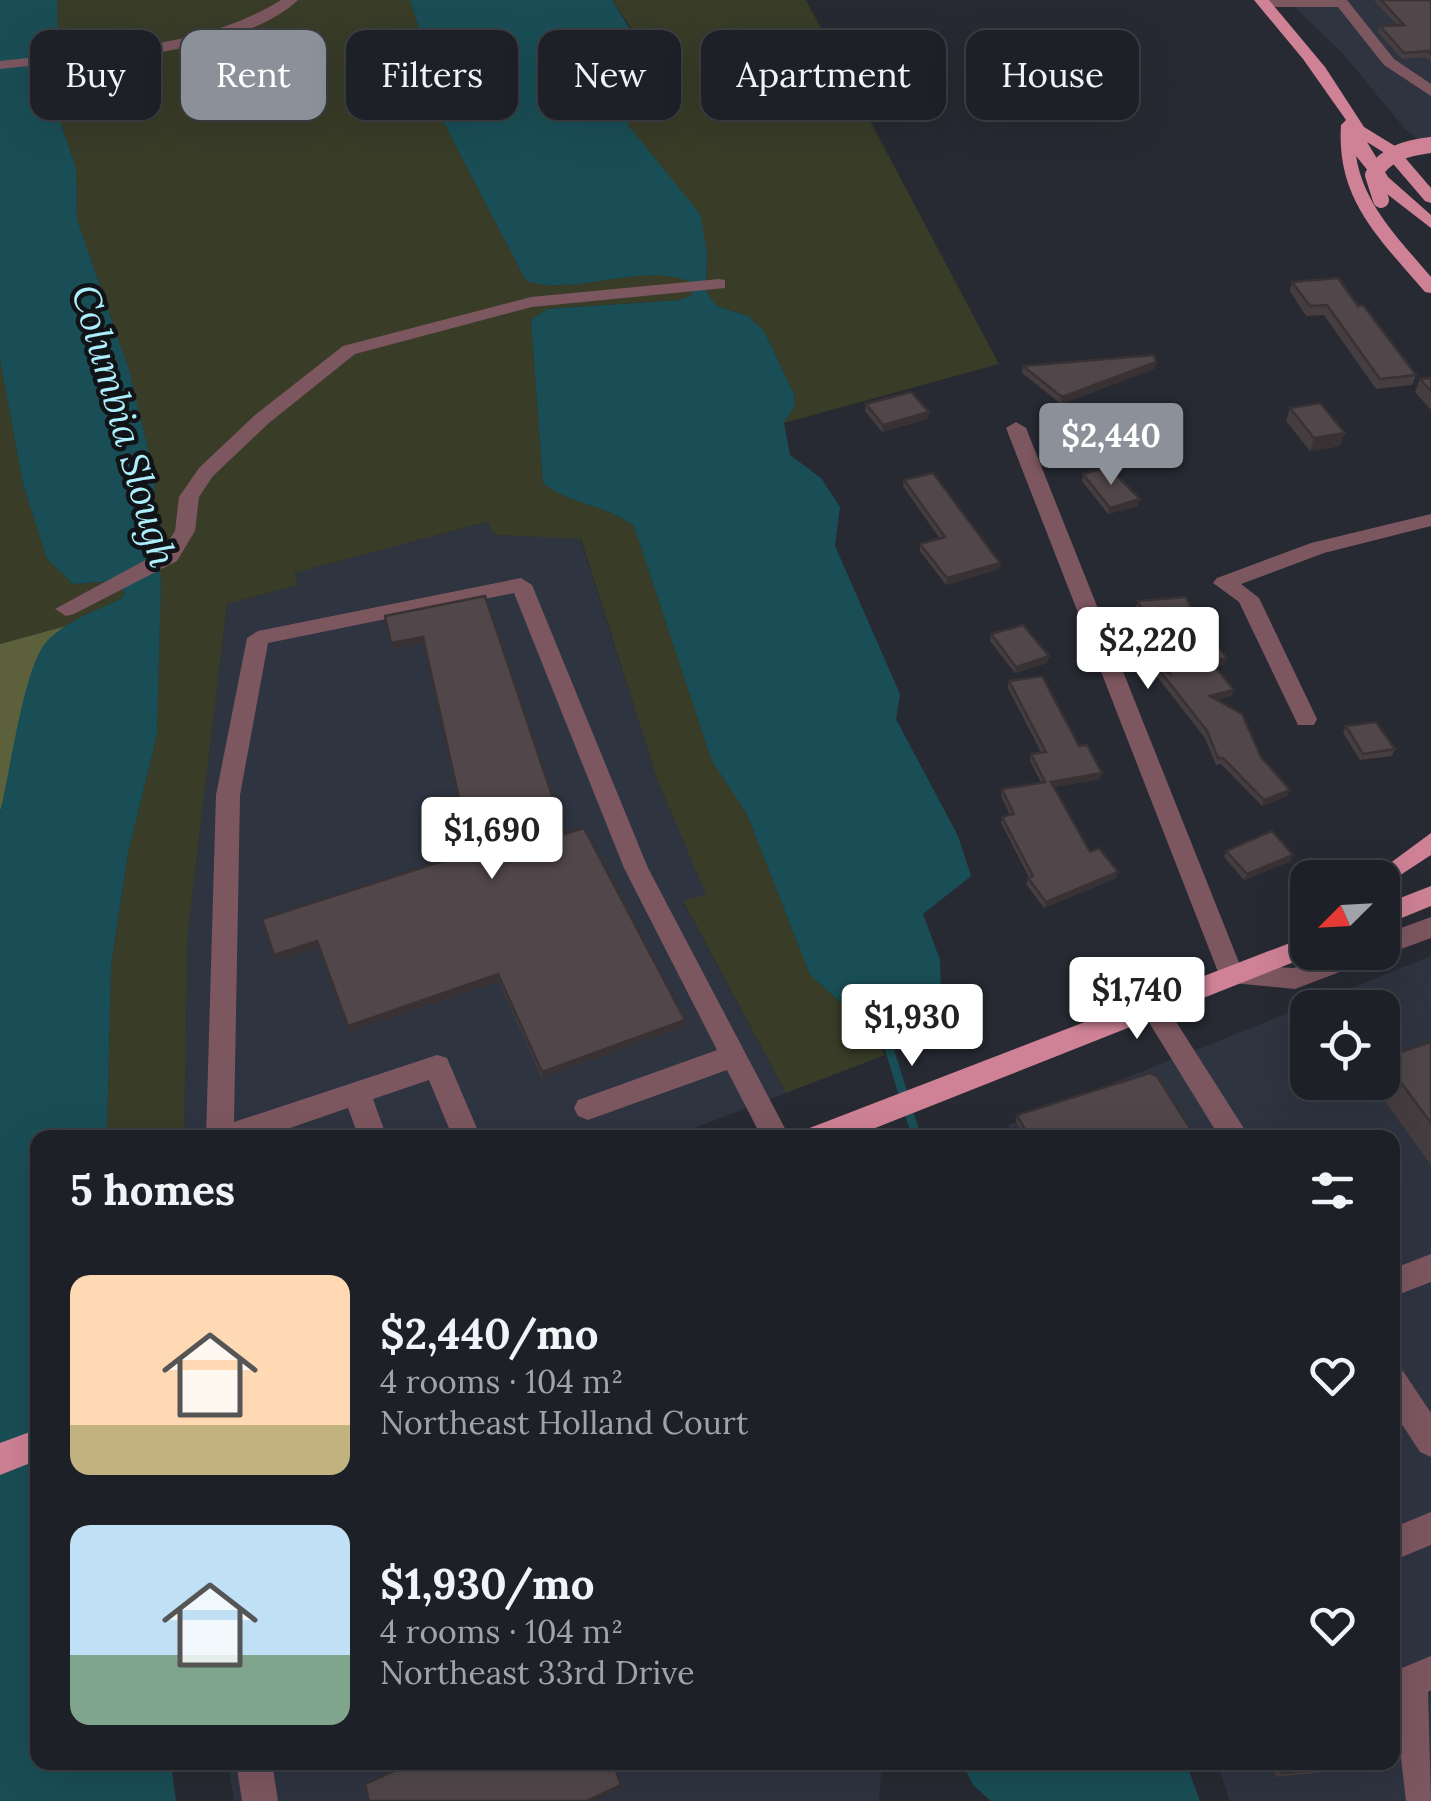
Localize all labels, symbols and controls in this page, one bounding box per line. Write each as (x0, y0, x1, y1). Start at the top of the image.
chip: Buy (30, 30, 161, 120)
chip: Rent (181, 30, 326, 120)
chip: Filters (346, 30, 518, 120)
chip: New (538, 30, 681, 120)
chip: Apartment (701, 30, 946, 120)
chip: House (966, 30, 1139, 120)
water label: Columbia Slough (61, 279, 188, 573)
pin: $2,440 (1030, 403, 1192, 488)
text: $2,440 (1061, 415, 1161, 456)
pin: $2,220 (1067, 607, 1229, 692)
text: $2,220 (1099, 619, 1197, 660)
pin: $1,690 (411, 797, 573, 882)
text: $1,690 (444, 809, 541, 850)
north arrow (1290, 860, 1400, 970)
map controls (1290, 860, 1400, 1100)
pin: $1,740 (1056, 957, 1218, 1042)
text: $1,740 (1091, 969, 1183, 1010)
pin: $1,930 (831, 984, 993, 1069)
button: locate (1290, 990, 1400, 1100)
text: $1,930 (864, 996, 960, 1037)
text: 5 homes (70, 1163, 235, 1217)
icon: filters (1305, 1163, 1360, 1218)
text: $2,440/mo (380, 1307, 598, 1361)
icon: home (150, 1315, 270, 1435)
icon: heart (1305, 1348, 1360, 1403)
text: 4 rooms · 104 m² (380, 1361, 623, 1402)
text: Northeast Holland Court (380, 1402, 748, 1443)
text: $1,930/mo (380, 1557, 595, 1611)
icon: home (150, 1565, 270, 1685)
icon: heart (1305, 1598, 1360, 1653)
text: 4 rooms · 104 m² (380, 1611, 623, 1652)
text: Northeast 33rd Drive (380, 1652, 695, 1693)

